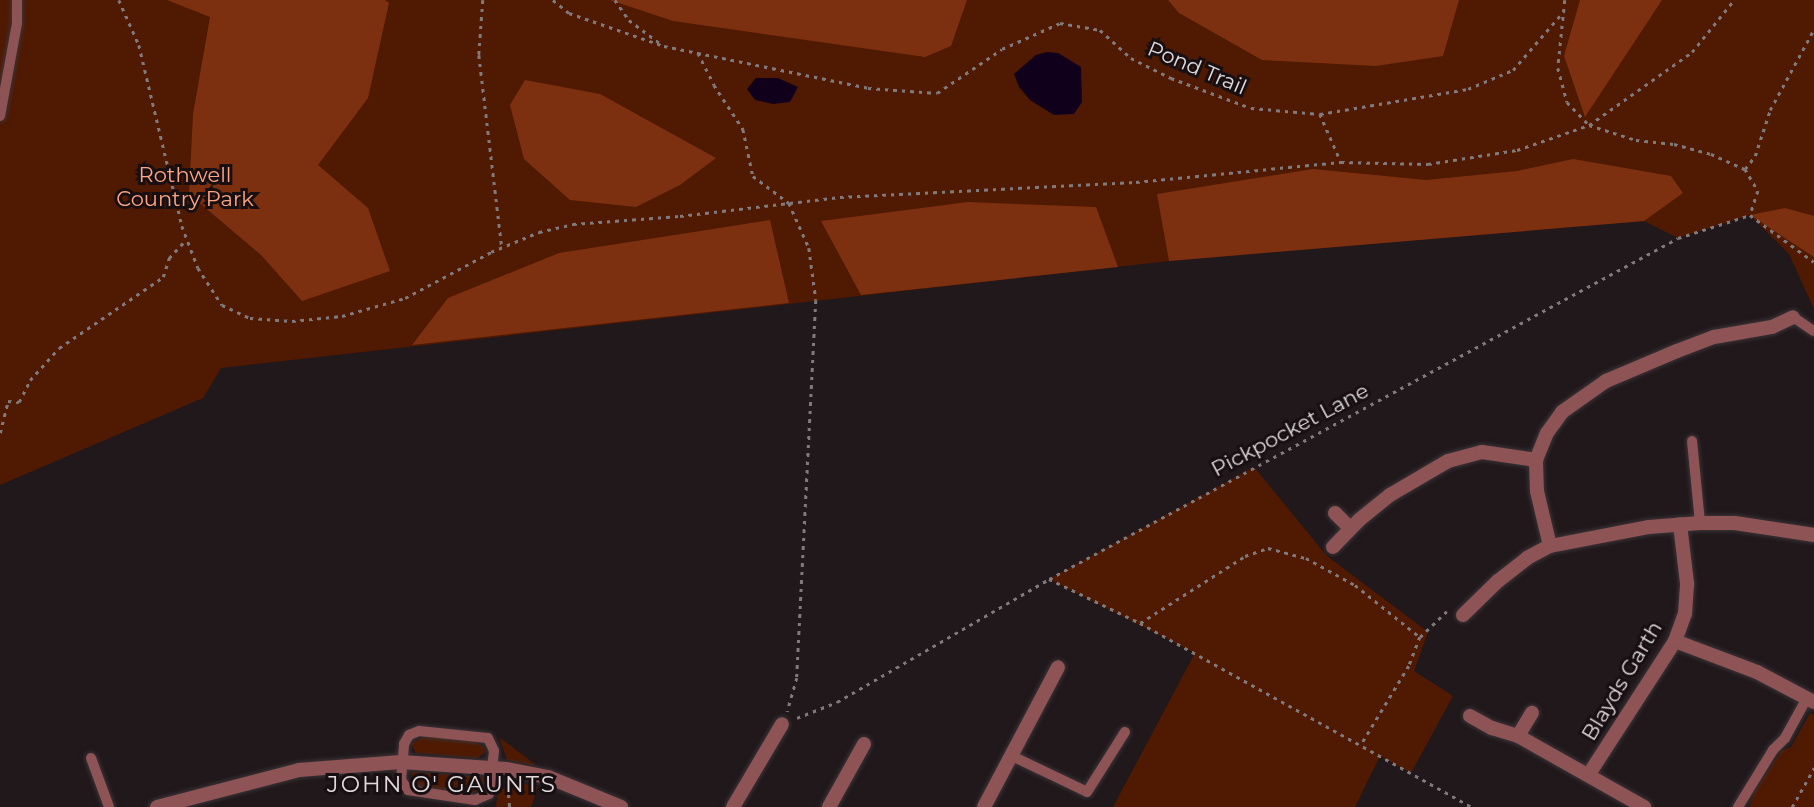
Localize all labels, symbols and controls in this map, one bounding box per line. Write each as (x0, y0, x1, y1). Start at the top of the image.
street label: Pond Trail (1144, 36, 1250, 100)
park label: Rothwell Country Park (116, 162, 254, 212)
street label: Pickpocket Lane (1207, 378, 1373, 482)
street label: Blayds Garth (1577, 617, 1667, 745)
district label: JOHN O' GAUNTS (329, 770, 555, 798)

